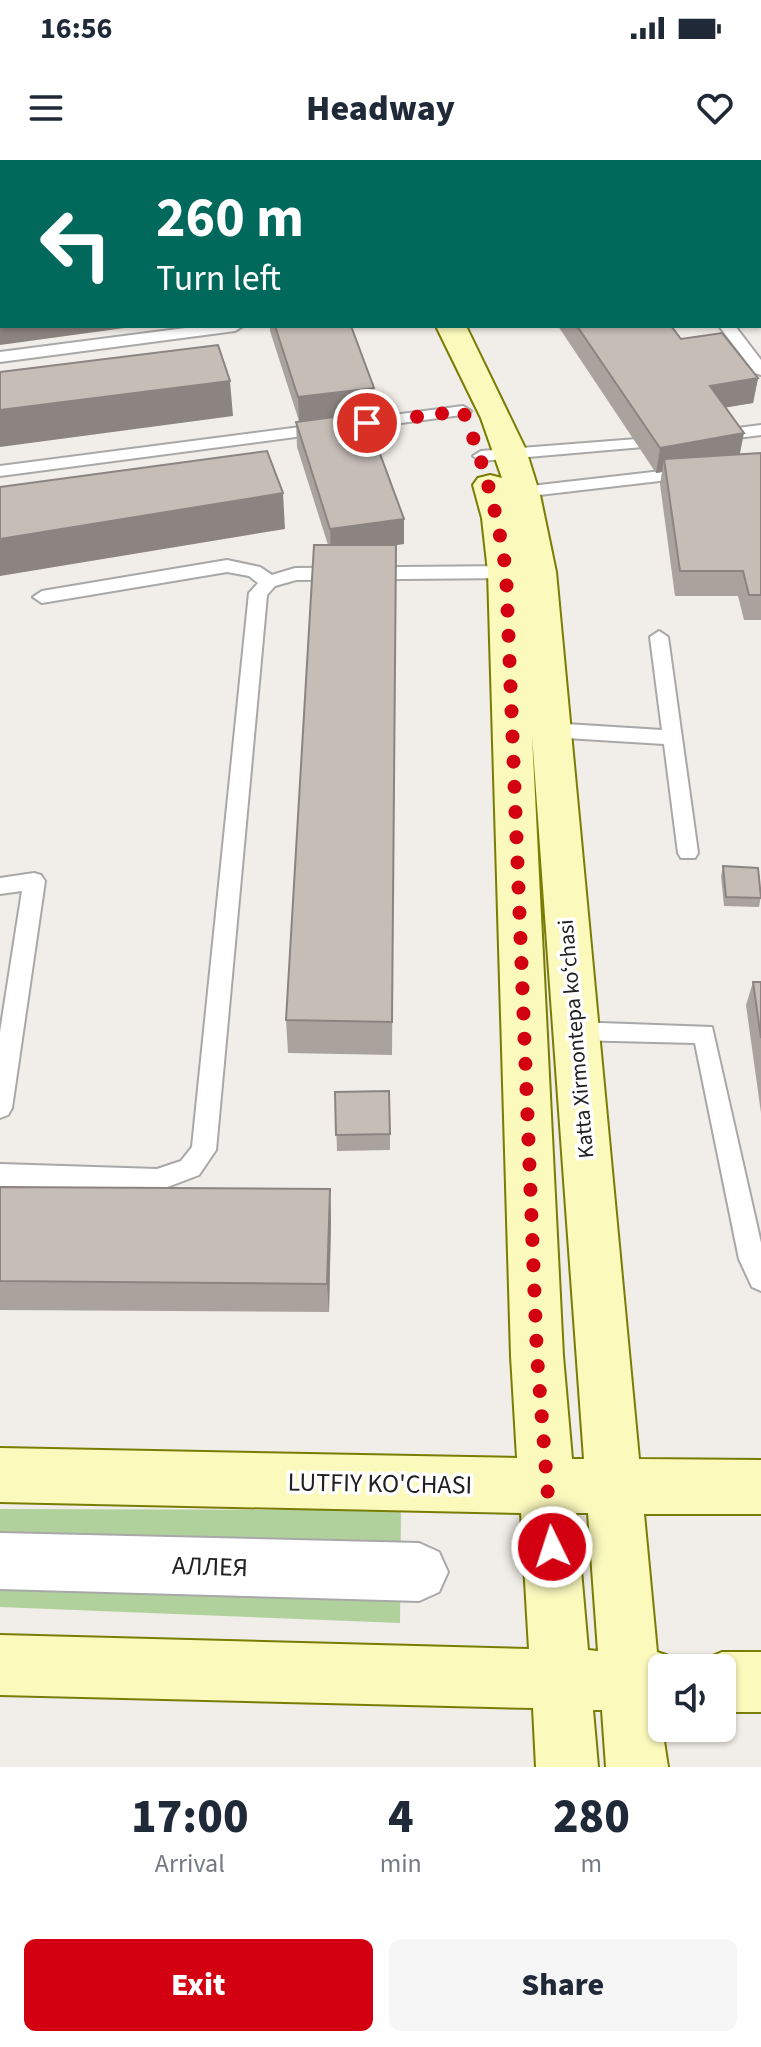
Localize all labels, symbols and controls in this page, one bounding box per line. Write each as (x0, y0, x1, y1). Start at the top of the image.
text: 16:56 (40, 7, 112, 50)
text: Headway (306, 83, 455, 134)
icon: menu (24, 86, 68, 130)
icon: heart (693, 86, 737, 130)
text: 260 m (156, 179, 304, 258)
icon: left (24, 192, 128, 296)
text: Turn left (156, 253, 281, 304)
pin (333, 389, 401, 457)
icon: arrive (345, 401, 389, 445)
street label: Katta Xirmontepa koʻchasi (550, 918, 602, 1160)
street label: LUTFIY KO'CHASI (287, 1463, 473, 1504)
position arrow (510, 1505, 594, 1589)
street label: АЛЛЕЯ (171, 1547, 249, 1586)
map controls (648, 1654, 736, 1742)
button: sound (648, 1654, 736, 1742)
text: 17:00 (131, 1783, 249, 1851)
text: 4 (388, 1783, 414, 1851)
text: 280 (553, 1783, 630, 1851)
text: Arrival (155, 1845, 225, 1882)
text: min (380, 1845, 422, 1882)
text: m (581, 1845, 602, 1882)
button: Exit (24, 1939, 373, 2031)
button: Share (389, 1939, 737, 2031)

